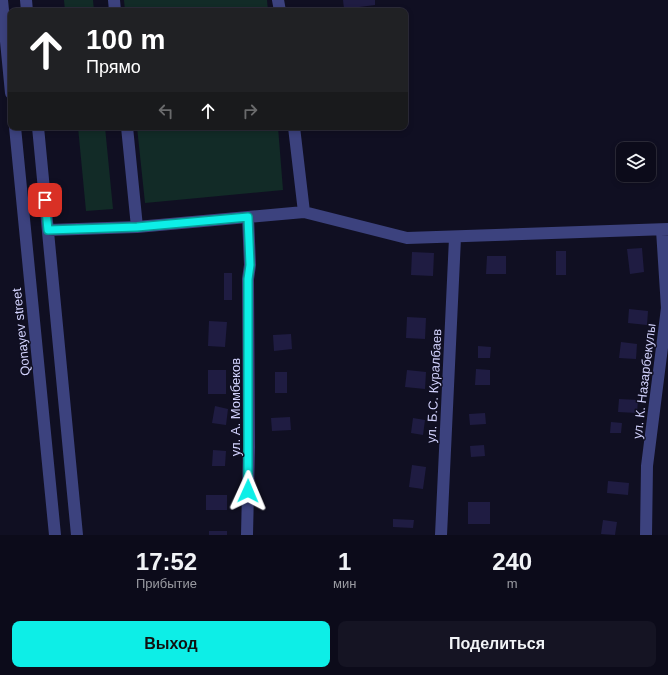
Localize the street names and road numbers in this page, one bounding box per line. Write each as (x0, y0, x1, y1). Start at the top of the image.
street label: Qonayev street (9, 287, 33, 377)
street label: ул. К. Назарбекулы (629, 322, 659, 440)
street label: ул. Б.С. Куралбаев (424, 328, 444, 443)
street label: ул. А. Момбеков (228, 358, 243, 456)

